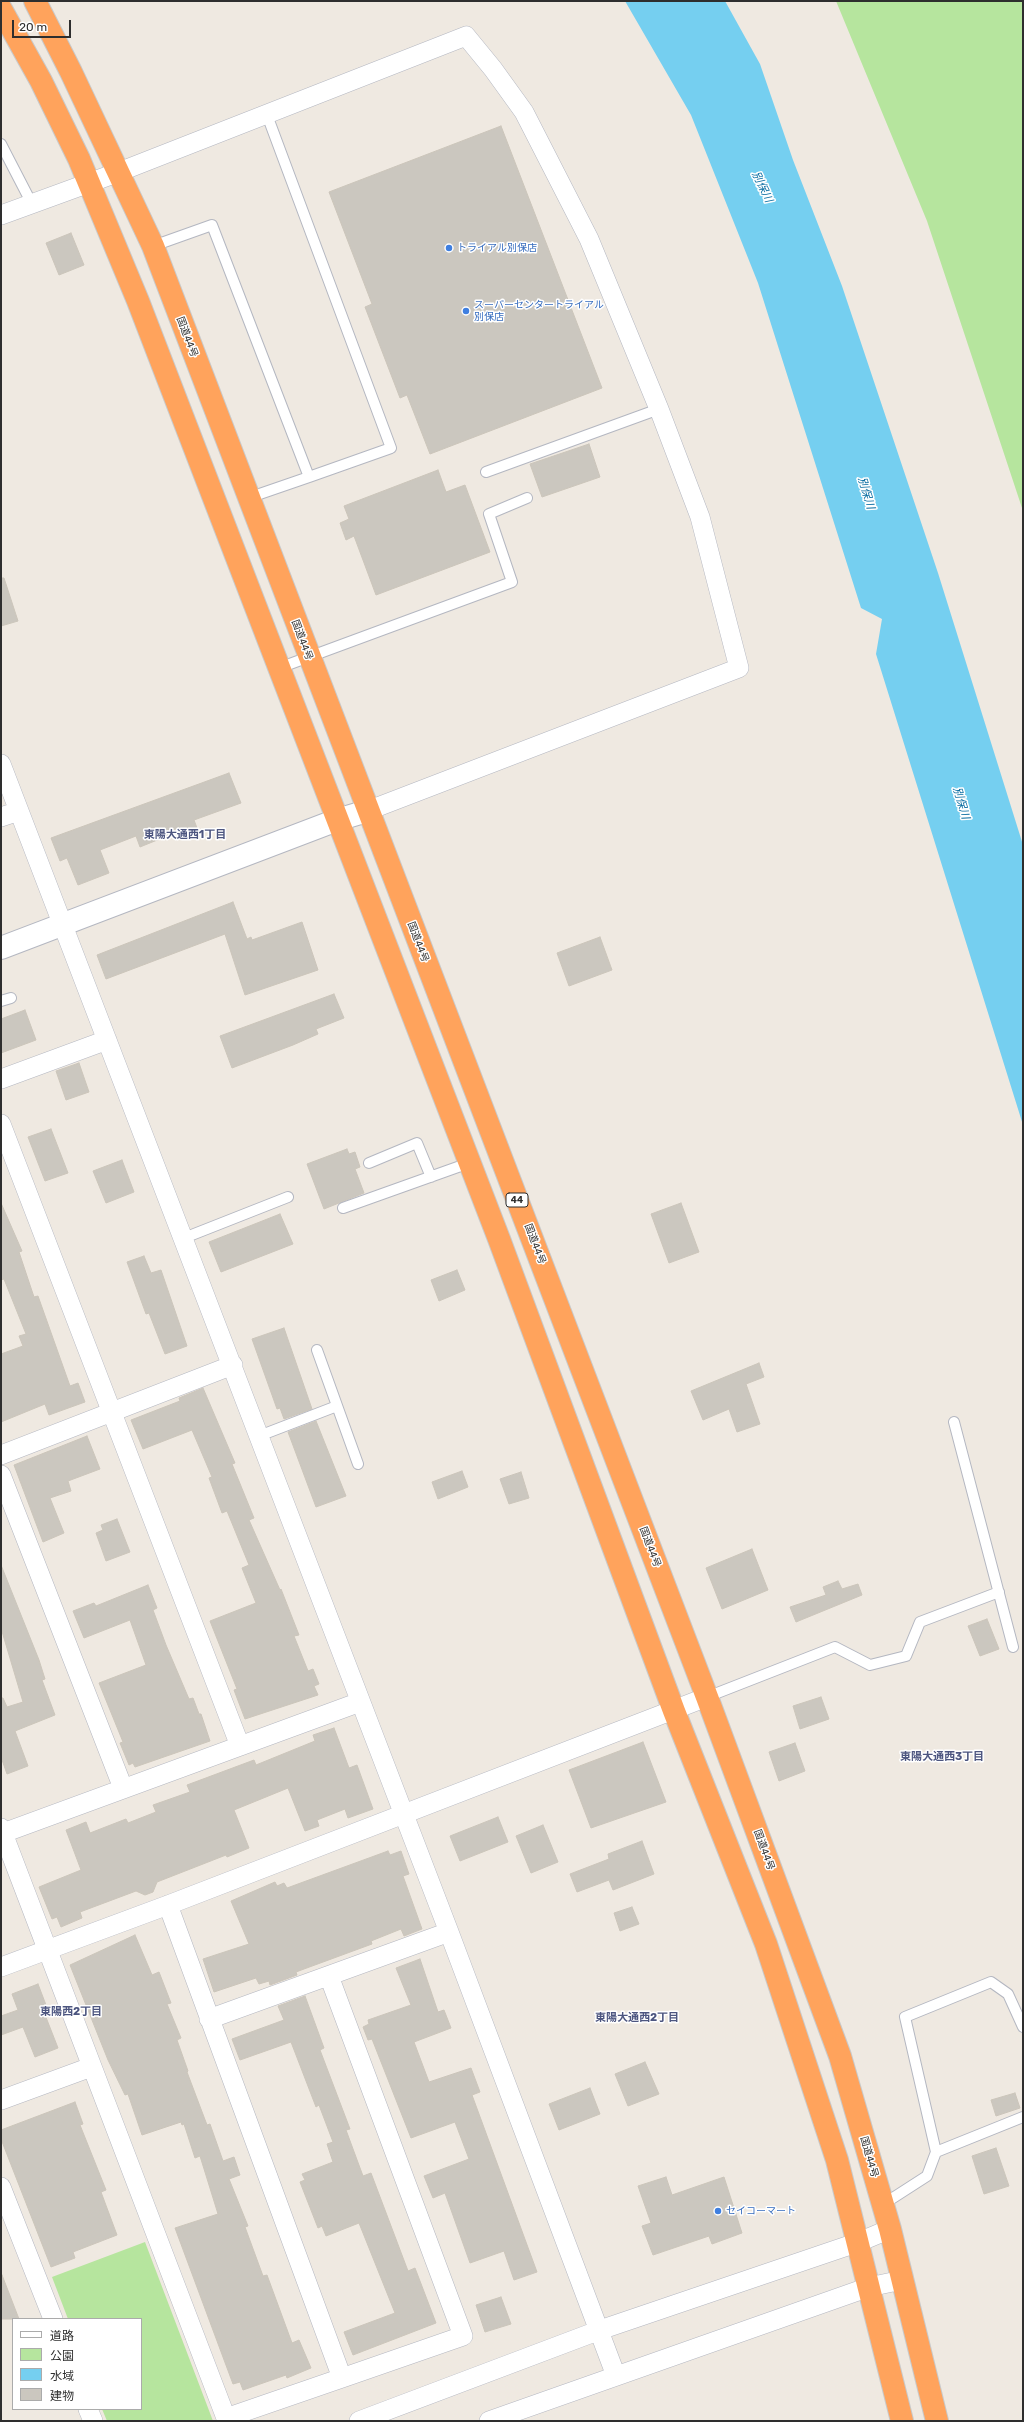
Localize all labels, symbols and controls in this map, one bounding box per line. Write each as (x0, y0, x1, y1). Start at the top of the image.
scale bar (14, 12, 73, 38)
text: 20 m (19, 20, 47, 34)
water label: 別保川 (749, 169, 775, 205)
place label: トライアル別保店 (457, 242, 537, 254)
marker: トライアル別保店 (444, 243, 454, 253)
place label: スーパーセンタートライアル 別保店 (474, 299, 604, 322)
marker: スーパーセンタートライアル 別保店 (461, 306, 471, 316)
street label: 国道44号 (174, 315, 200, 359)
water label: 別保川 (855, 475, 877, 511)
street label: 国道44号 (289, 618, 315, 662)
water label: 別保川 (950, 785, 972, 821)
district label: 東陽大通西1丁目 (144, 828, 226, 842)
street label: 国道44号 (405, 920, 431, 964)
road number: 44 (506, 1193, 528, 1207)
street label: 国道44号 (522, 1222, 548, 1266)
street label: 国道44号 (637, 1525, 663, 1569)
district label: 東陽大通西3丁目 (900, 1750, 984, 1764)
street label: 国道44号 (751, 1828, 777, 1872)
district label: 東陽西2丁目 (40, 2005, 102, 2019)
district label: 東陽大通西2丁目 (595, 2011, 679, 2025)
street label: 国道44号 (857, 2135, 881, 2179)
place label: セイコーマート (726, 2205, 796, 2217)
marker: セイコーマート (713, 2206, 723, 2216)
legend (12, 2318, 142, 2410)
text: 道路 (50, 2329, 74, 2343)
text: 公園 (50, 2349, 74, 2363)
text: 水域 (50, 2369, 74, 2383)
text: 建物 (50, 2389, 74, 2403)

